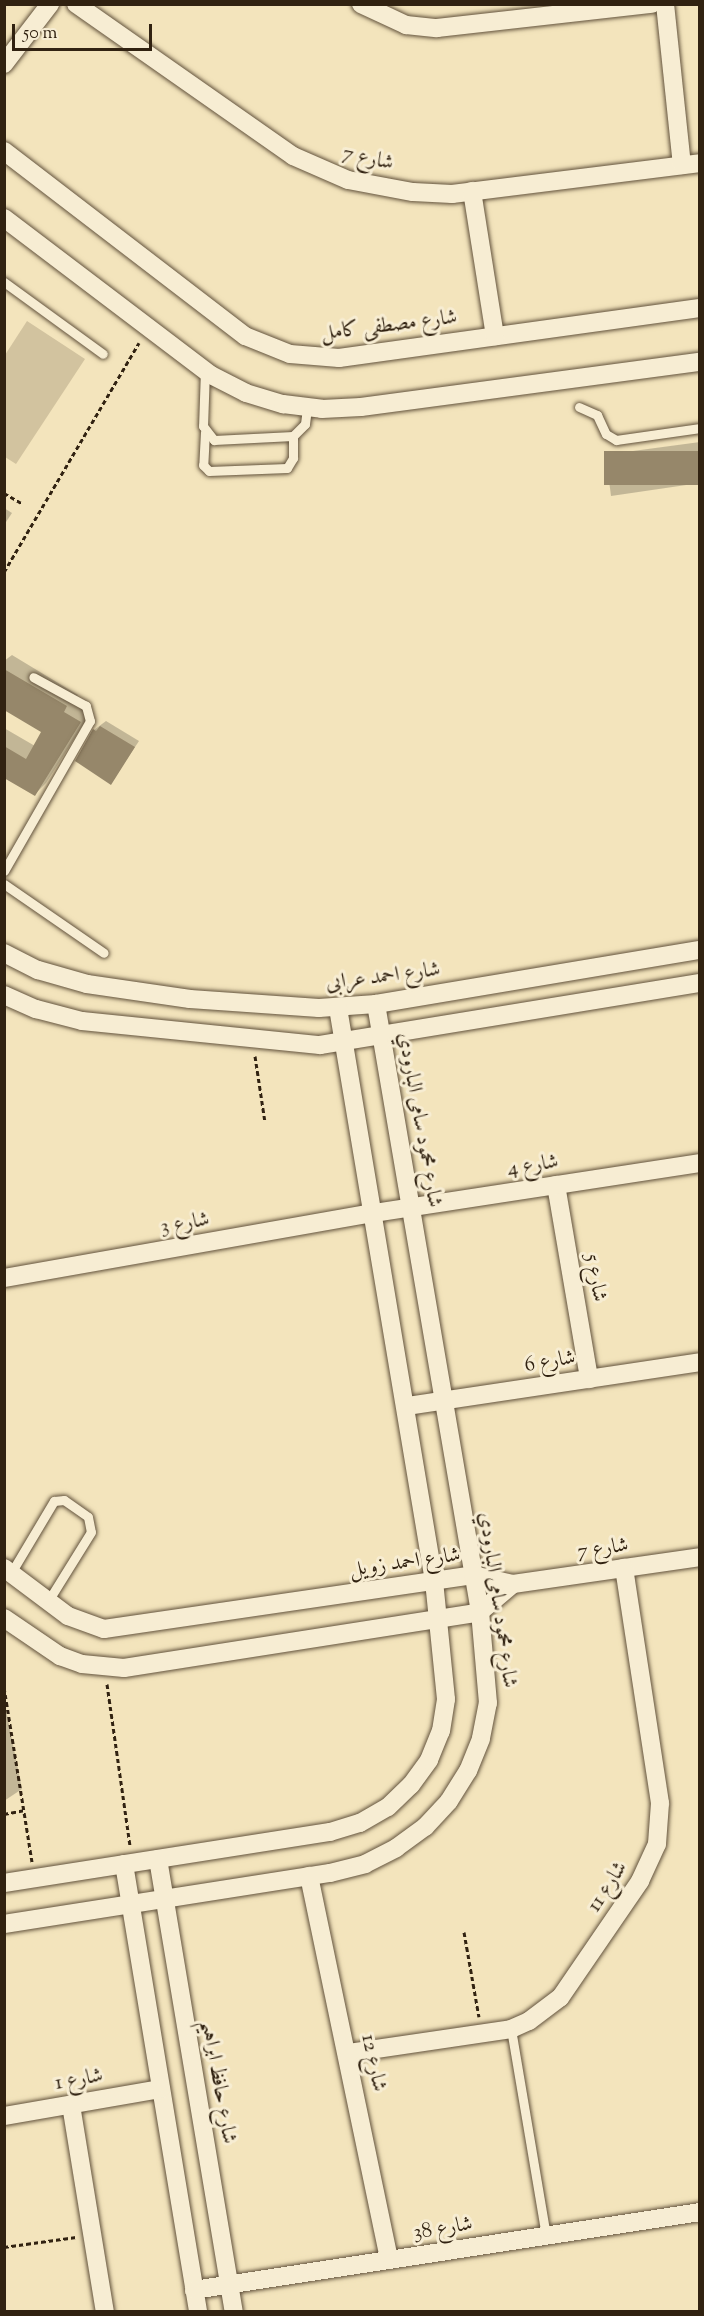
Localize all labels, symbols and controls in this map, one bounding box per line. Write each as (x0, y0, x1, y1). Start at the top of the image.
scale bar (15, 12, 154, 50)
text: 50 m (23, 21, 57, 47)
street label: شارع 7 (340, 141, 396, 177)
street label: شارع مصطفى كامل (319, 305, 459, 347)
street label: شارع احمد عرابى (324, 957, 442, 997)
street label: شارع محمود سامى البارودي (391, 1031, 447, 1209)
street label: شارع 4 (506, 1150, 560, 1182)
street label: شارع 3 (158, 1207, 212, 1241)
street label: شارع 5 (578, 1252, 612, 1304)
street label: شارع 6 (523, 1346, 577, 1378)
street label: شارع محمود سامى البارودي (472, 1511, 522, 1689)
street label: شارع 7 (576, 1533, 630, 1565)
street label: شارع احمد زويل (348, 1543, 462, 1583)
street label: شارع 11 (582, 1857, 634, 1917)
street label: شارع حافظ ابراهيم (195, 2018, 241, 2146)
street label: شارع 12 (355, 2032, 391, 2094)
street label: شارع 1 (53, 2063, 105, 2097)
street label: شارع 38 (411, 2212, 475, 2246)

